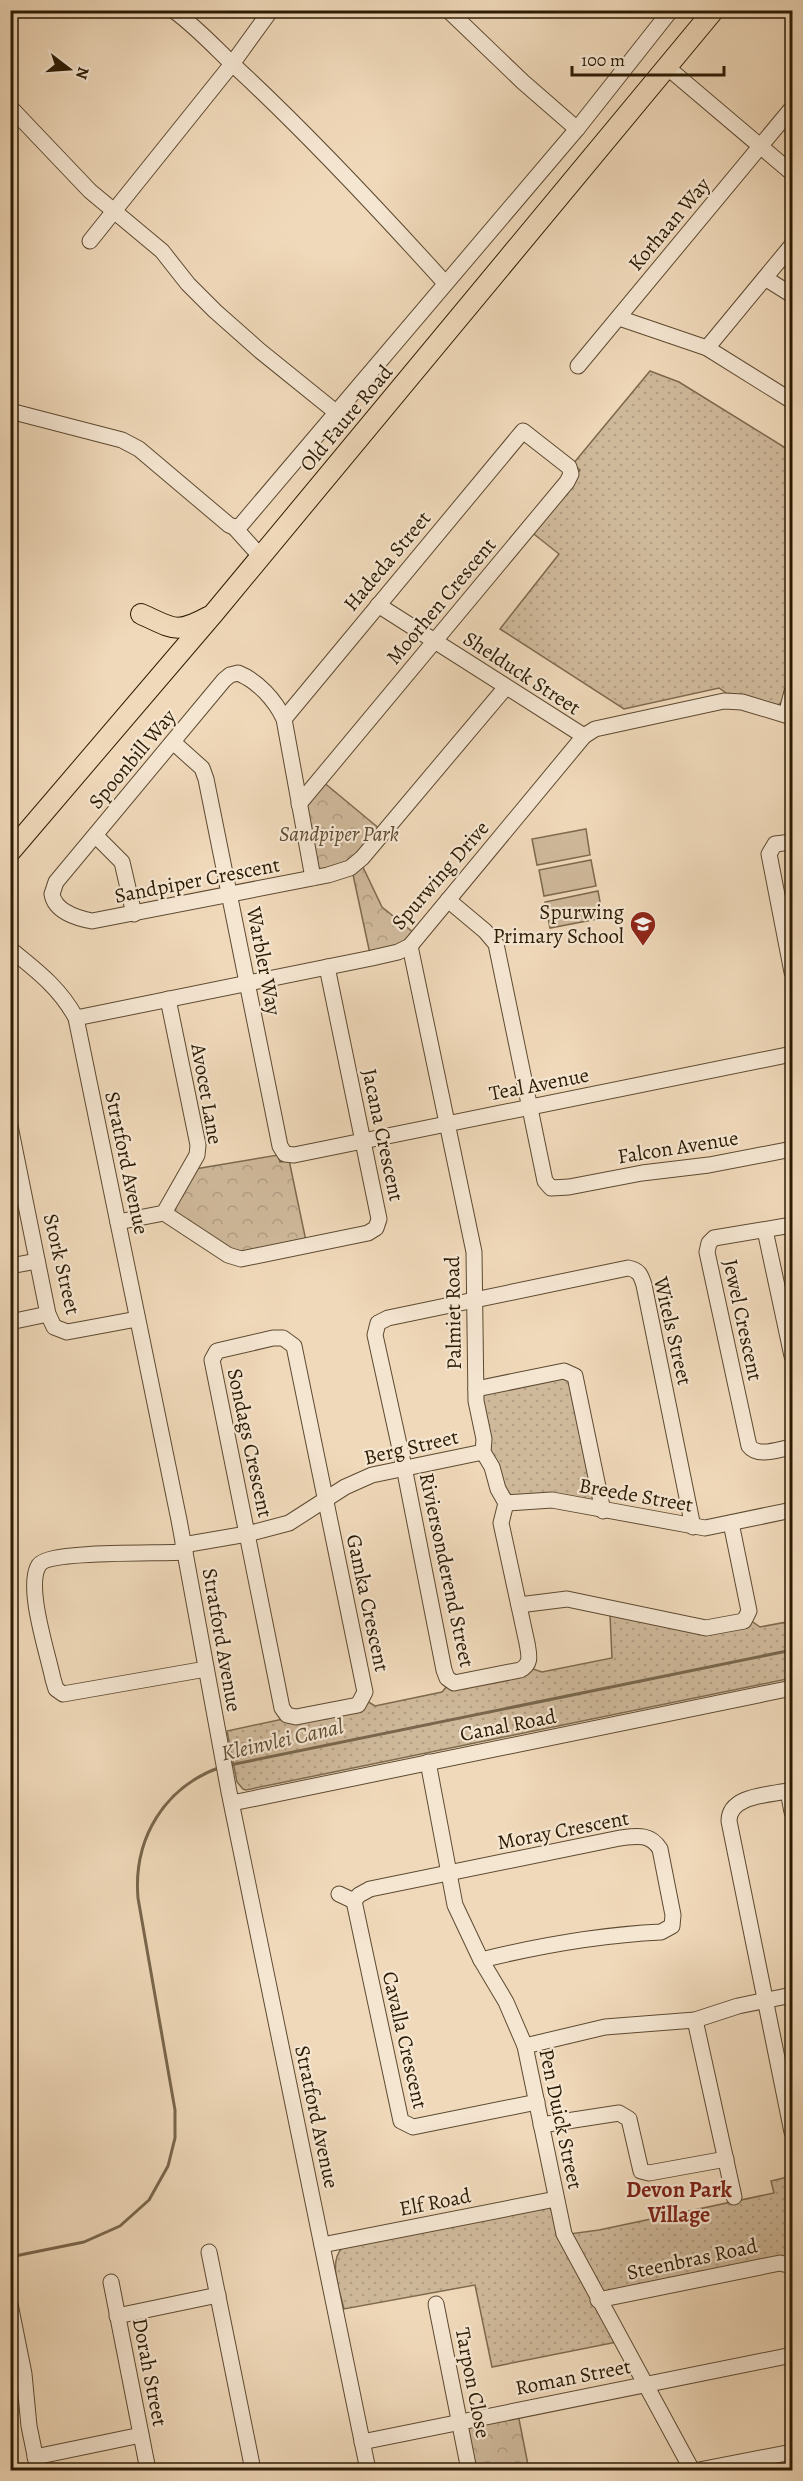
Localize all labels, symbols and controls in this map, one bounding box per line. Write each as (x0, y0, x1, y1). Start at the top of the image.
north arrow (39, 39, 99, 99)
scale bar (572, 39, 724, 77)
text: 100 m (581, 48, 625, 72)
text: N (70, 64, 95, 82)
street label: Korhaan Way (622, 171, 717, 277)
street label: Old Faure Road (293, 358, 399, 477)
street label: Hadeda Street (337, 505, 437, 617)
street label: Moorhen Crescent (380, 532, 502, 670)
street label: Shelduck Street (458, 625, 586, 721)
street label: Spoonbill Way (82, 703, 182, 815)
street label: Spurwing Drive (385, 814, 495, 936)
park label: Sandpiper Park (279, 820, 399, 848)
street label: Sandpiper Crescent (112, 850, 282, 910)
place label: Spurwing Primary School (493, 898, 624, 950)
street label: Warbler Way (240, 903, 288, 1018)
school or university icon: Spurwing Primary School (628, 909, 658, 947)
street label: Avocet Lane (184, 1040, 230, 1147)
street label: Teal Avenue (487, 1061, 591, 1107)
street label: Jacana Crescent (355, 1066, 411, 1204)
street label: Stratford Avenue (98, 1089, 156, 1237)
street label: Falcon Avenue (616, 1124, 740, 1170)
street label: Stork Street (37, 1211, 87, 1317)
street label: Palmiet Road (438, 1255, 468, 1370)
street label: Jewel Crescent (716, 1257, 770, 1383)
street label: Witels Street (647, 1273, 699, 1388)
street label: Sondags Crescent (221, 1366, 279, 1520)
street label: Berg Street (361, 1423, 461, 1471)
street label: Riviersonderend Street (413, 1470, 481, 1670)
street label: Breede Street (577, 1471, 695, 1519)
street label: Gamka Crescent (340, 1532, 396, 1674)
street label: Stratford Avenue (196, 1566, 248, 1714)
street label: Canal Road (458, 1702, 559, 1748)
water label: Kleinvlei Canal (218, 1711, 347, 1769)
street label: Moray Crescent (495, 1804, 631, 1856)
street label: Cavalla Crescent (376, 1968, 434, 2112)
street label: Stratford Avenue (288, 2043, 346, 2191)
street label: Pen Duick Street (532, 2046, 590, 2192)
district label: Devon Park Village (626, 2175, 733, 2230)
street label: Elf Road (397, 2181, 474, 2223)
street label: Steenbras Road (624, 2231, 761, 2287)
street label: Dorah Street (126, 2315, 174, 2429)
street label: Tarpon Close (449, 2325, 497, 2441)
street label: Roman Street (513, 2352, 633, 2402)

